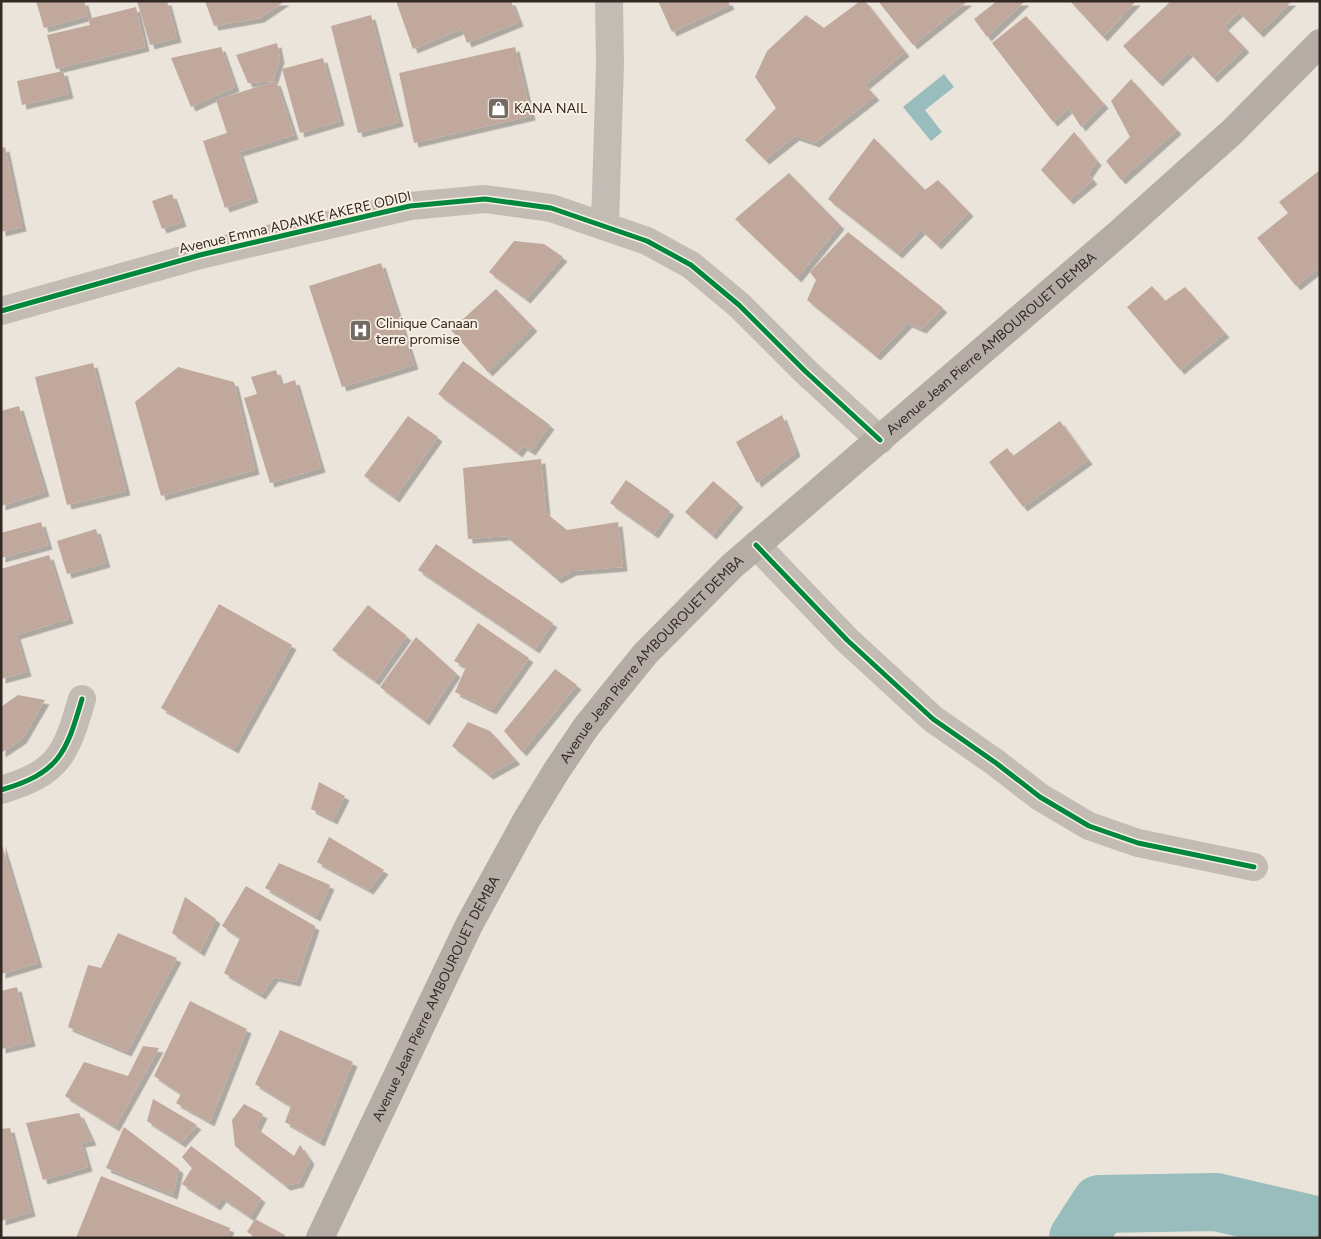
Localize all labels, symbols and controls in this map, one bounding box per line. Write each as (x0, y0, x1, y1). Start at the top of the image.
shop icon: KANA NAIL (486, 96, 510, 120)
place label: KANA NAIL (514, 100, 588, 117)
street label: Avenue Emma ADANKE AKERE ODIDI (177, 187, 413, 258)
street label: Avenue Jean Pierre AMBOUROUET DEMBA (883, 248, 1100, 439)
place label: Clinique Canaan terre promise (376, 315, 478, 348)
hospital icon: Clinique Canaan terre promise (348, 319, 372, 343)
street label: Avenue Jean Pierre AMBOUROUET DEMBA (556, 552, 748, 766)
street label: Avenue Jean Pierre AMBOUROUET DEMBA (369, 872, 504, 1124)

